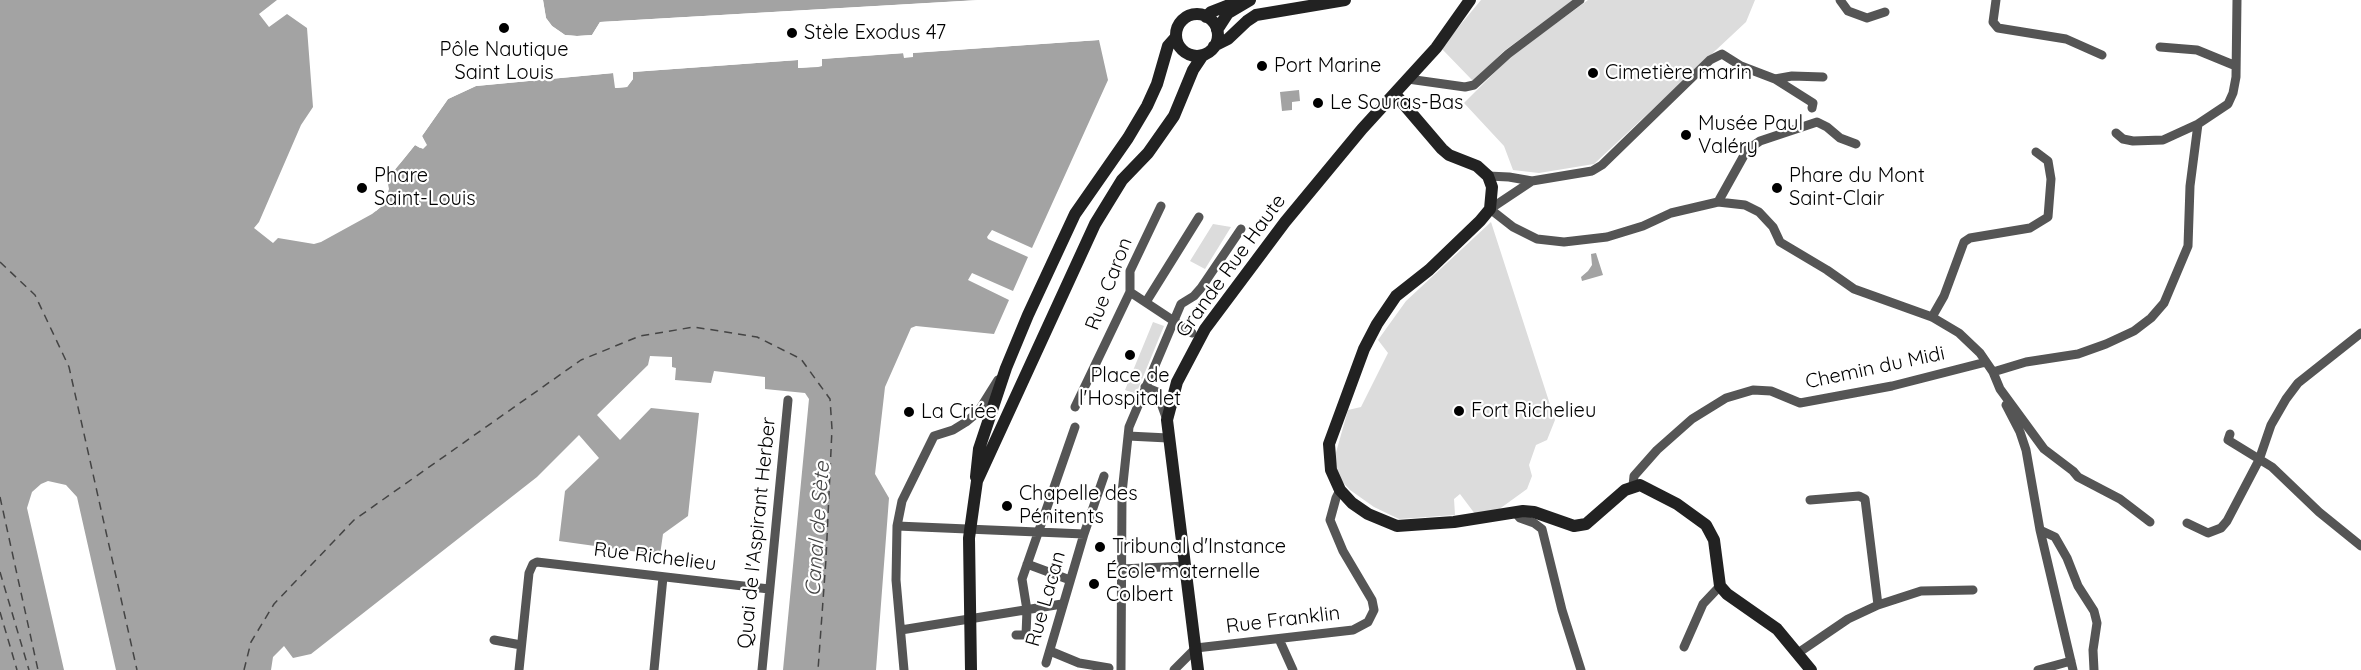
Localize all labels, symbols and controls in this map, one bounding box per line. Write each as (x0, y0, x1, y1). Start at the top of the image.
marker: Pôle Nautique Saint Louis (497, 21, 511, 35)
place label: Stèle Exodus 47 (804, 21, 946, 45)
marker: Stèle Exodus 47 (785, 26, 799, 40)
place label: Pôle Nautique Saint Louis (440, 38, 568, 85)
place label: Port Marine (1274, 54, 1381, 78)
marker: Port Marine (1255, 59, 1269, 73)
place label: Cimetière marin (1605, 61, 1752, 85)
marker: Cimetière marin (1586, 66, 1600, 80)
place label: Le Souras-Bas (1330, 91, 1463, 115)
marker: Le Souras-Bas (1311, 96, 1325, 110)
place label: Musée Paul Valéry (1698, 112, 1803, 159)
marker: Musée Paul Valéry (1679, 128, 1693, 142)
place label: Phare Saint-Louis (374, 164, 476, 211)
place label: Phare du Mont Saint-Clair (1789, 164, 1925, 211)
marker: Phare Saint-Louis (355, 181, 369, 195)
marker: Phare du Mont Saint-Clair (1770, 181, 1784, 195)
street label: Grande Rue Haute (1171, 190, 1291, 342)
street label: Rue Caron (1080, 234, 1138, 334)
street label: Chemin du Midi (1803, 342, 1947, 394)
marker: Place de l'Hospitalet (1123, 348, 1137, 362)
place label: Place de l'Hospitalet (1079, 364, 1181, 411)
place label: Fort Richelieu (1471, 399, 1596, 423)
place label: La Criée (921, 400, 997, 424)
marker: Fort Richelieu (1452, 404, 1466, 418)
marker: La Criée (902, 405, 916, 419)
street label: Quai de l'Aspirant Herber (733, 416, 781, 650)
water label: Canal de Sète (801, 461, 835, 597)
place label: Chapelle des Pénitents (1019, 482, 1138, 529)
marker: Chapelle des Pénitents (1000, 499, 1014, 513)
place label: Tribunal d'Instance (1112, 535, 1286, 559)
street label: Rue Richelieu (592, 538, 718, 576)
marker: Tribunal d'Instance (1093, 540, 1107, 554)
street label: Rue Lacan (1021, 549, 1071, 649)
place label: École maternelle Colbert (1106, 560, 1260, 607)
marker: École maternelle Colbert (1087, 577, 1101, 591)
street label: Rue Franklin (1225, 601, 1341, 639)

